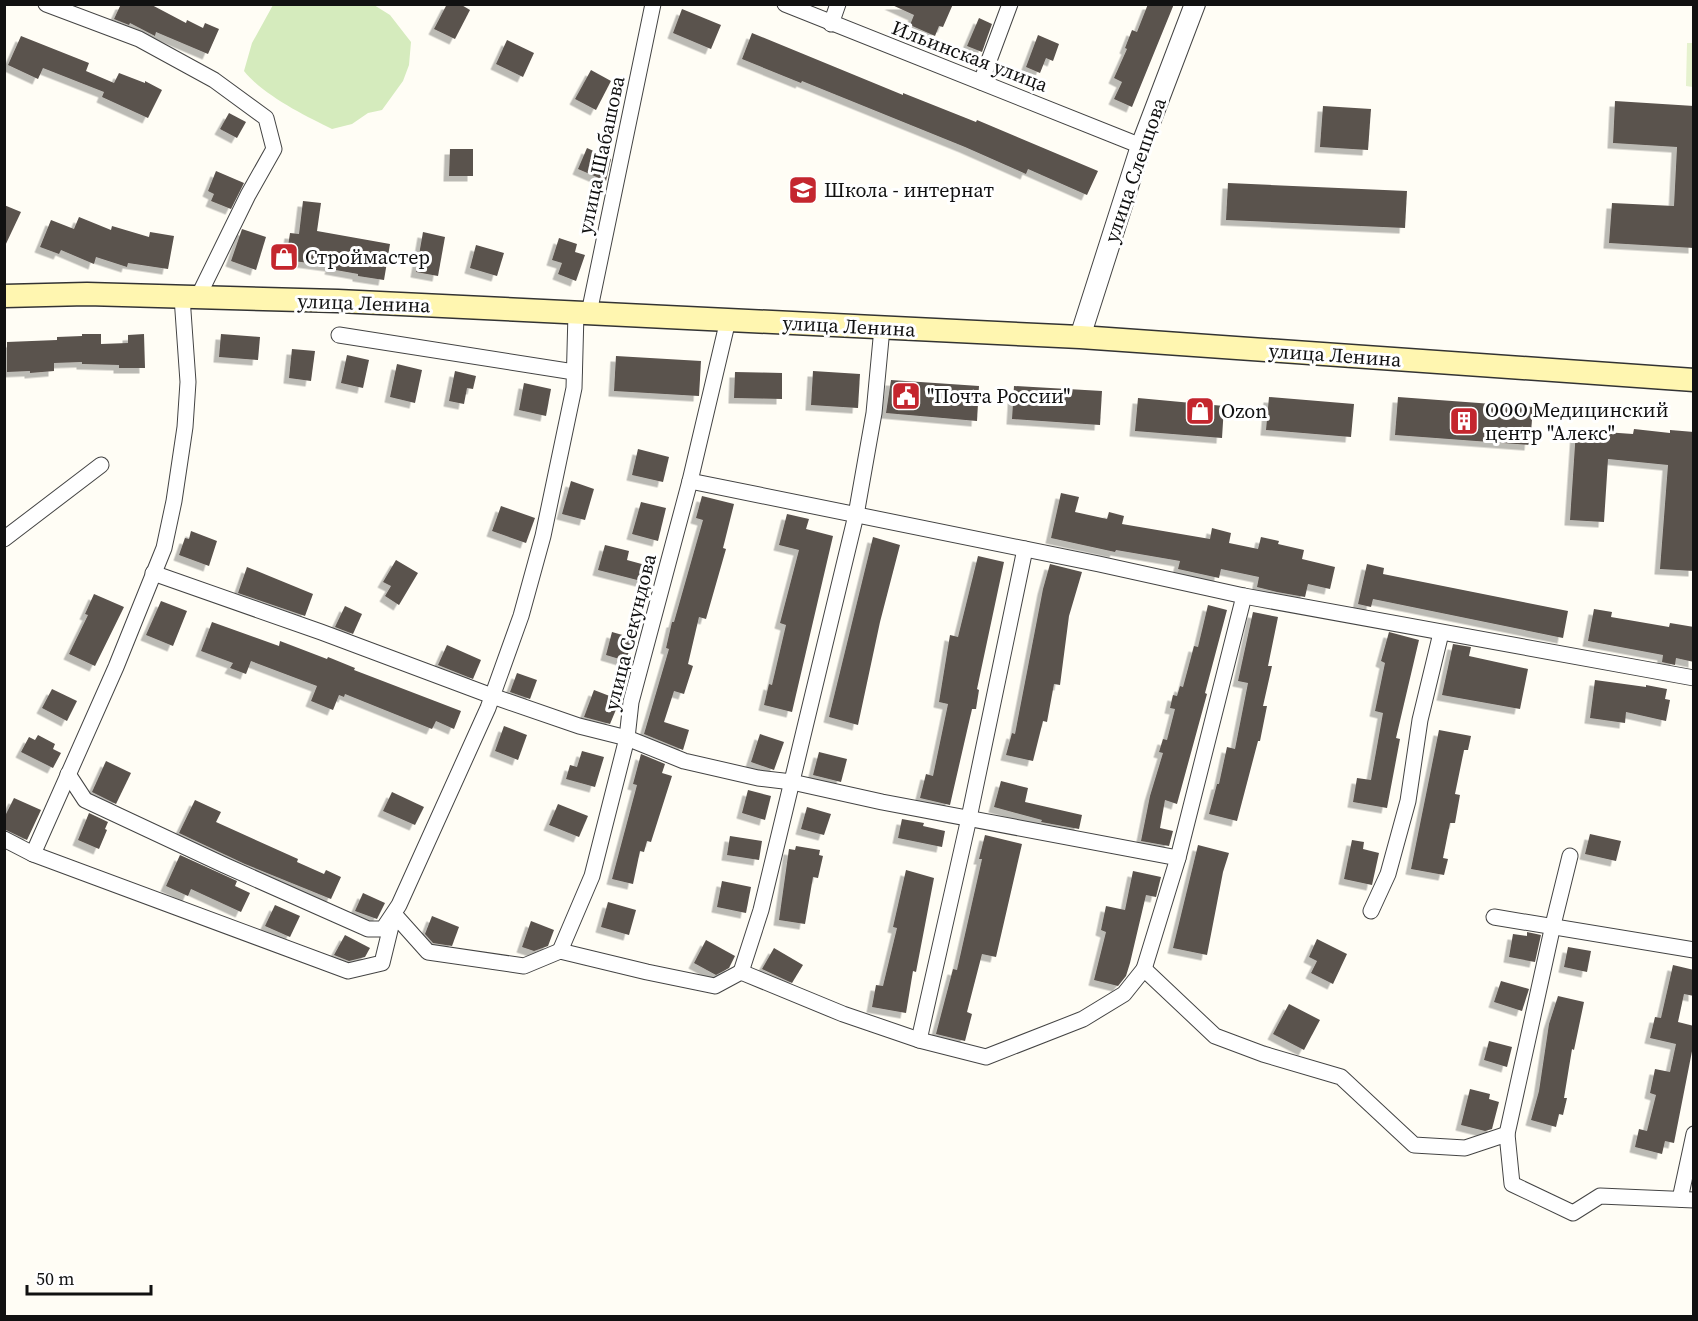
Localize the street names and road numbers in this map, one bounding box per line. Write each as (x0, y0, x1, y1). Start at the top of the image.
street label: Ильинская улица (888, 13, 1053, 99)
street label: улица Шабашова (571, 73, 632, 237)
street label: улица Слепцова (1097, 93, 1173, 246)
street label: улица Ленина (297, 287, 432, 319)
street label: улица Ленина (782, 309, 917, 344)
street label: улица Ленина (1268, 336, 1403, 374)
street label: улица Секундова (597, 550, 663, 713)

